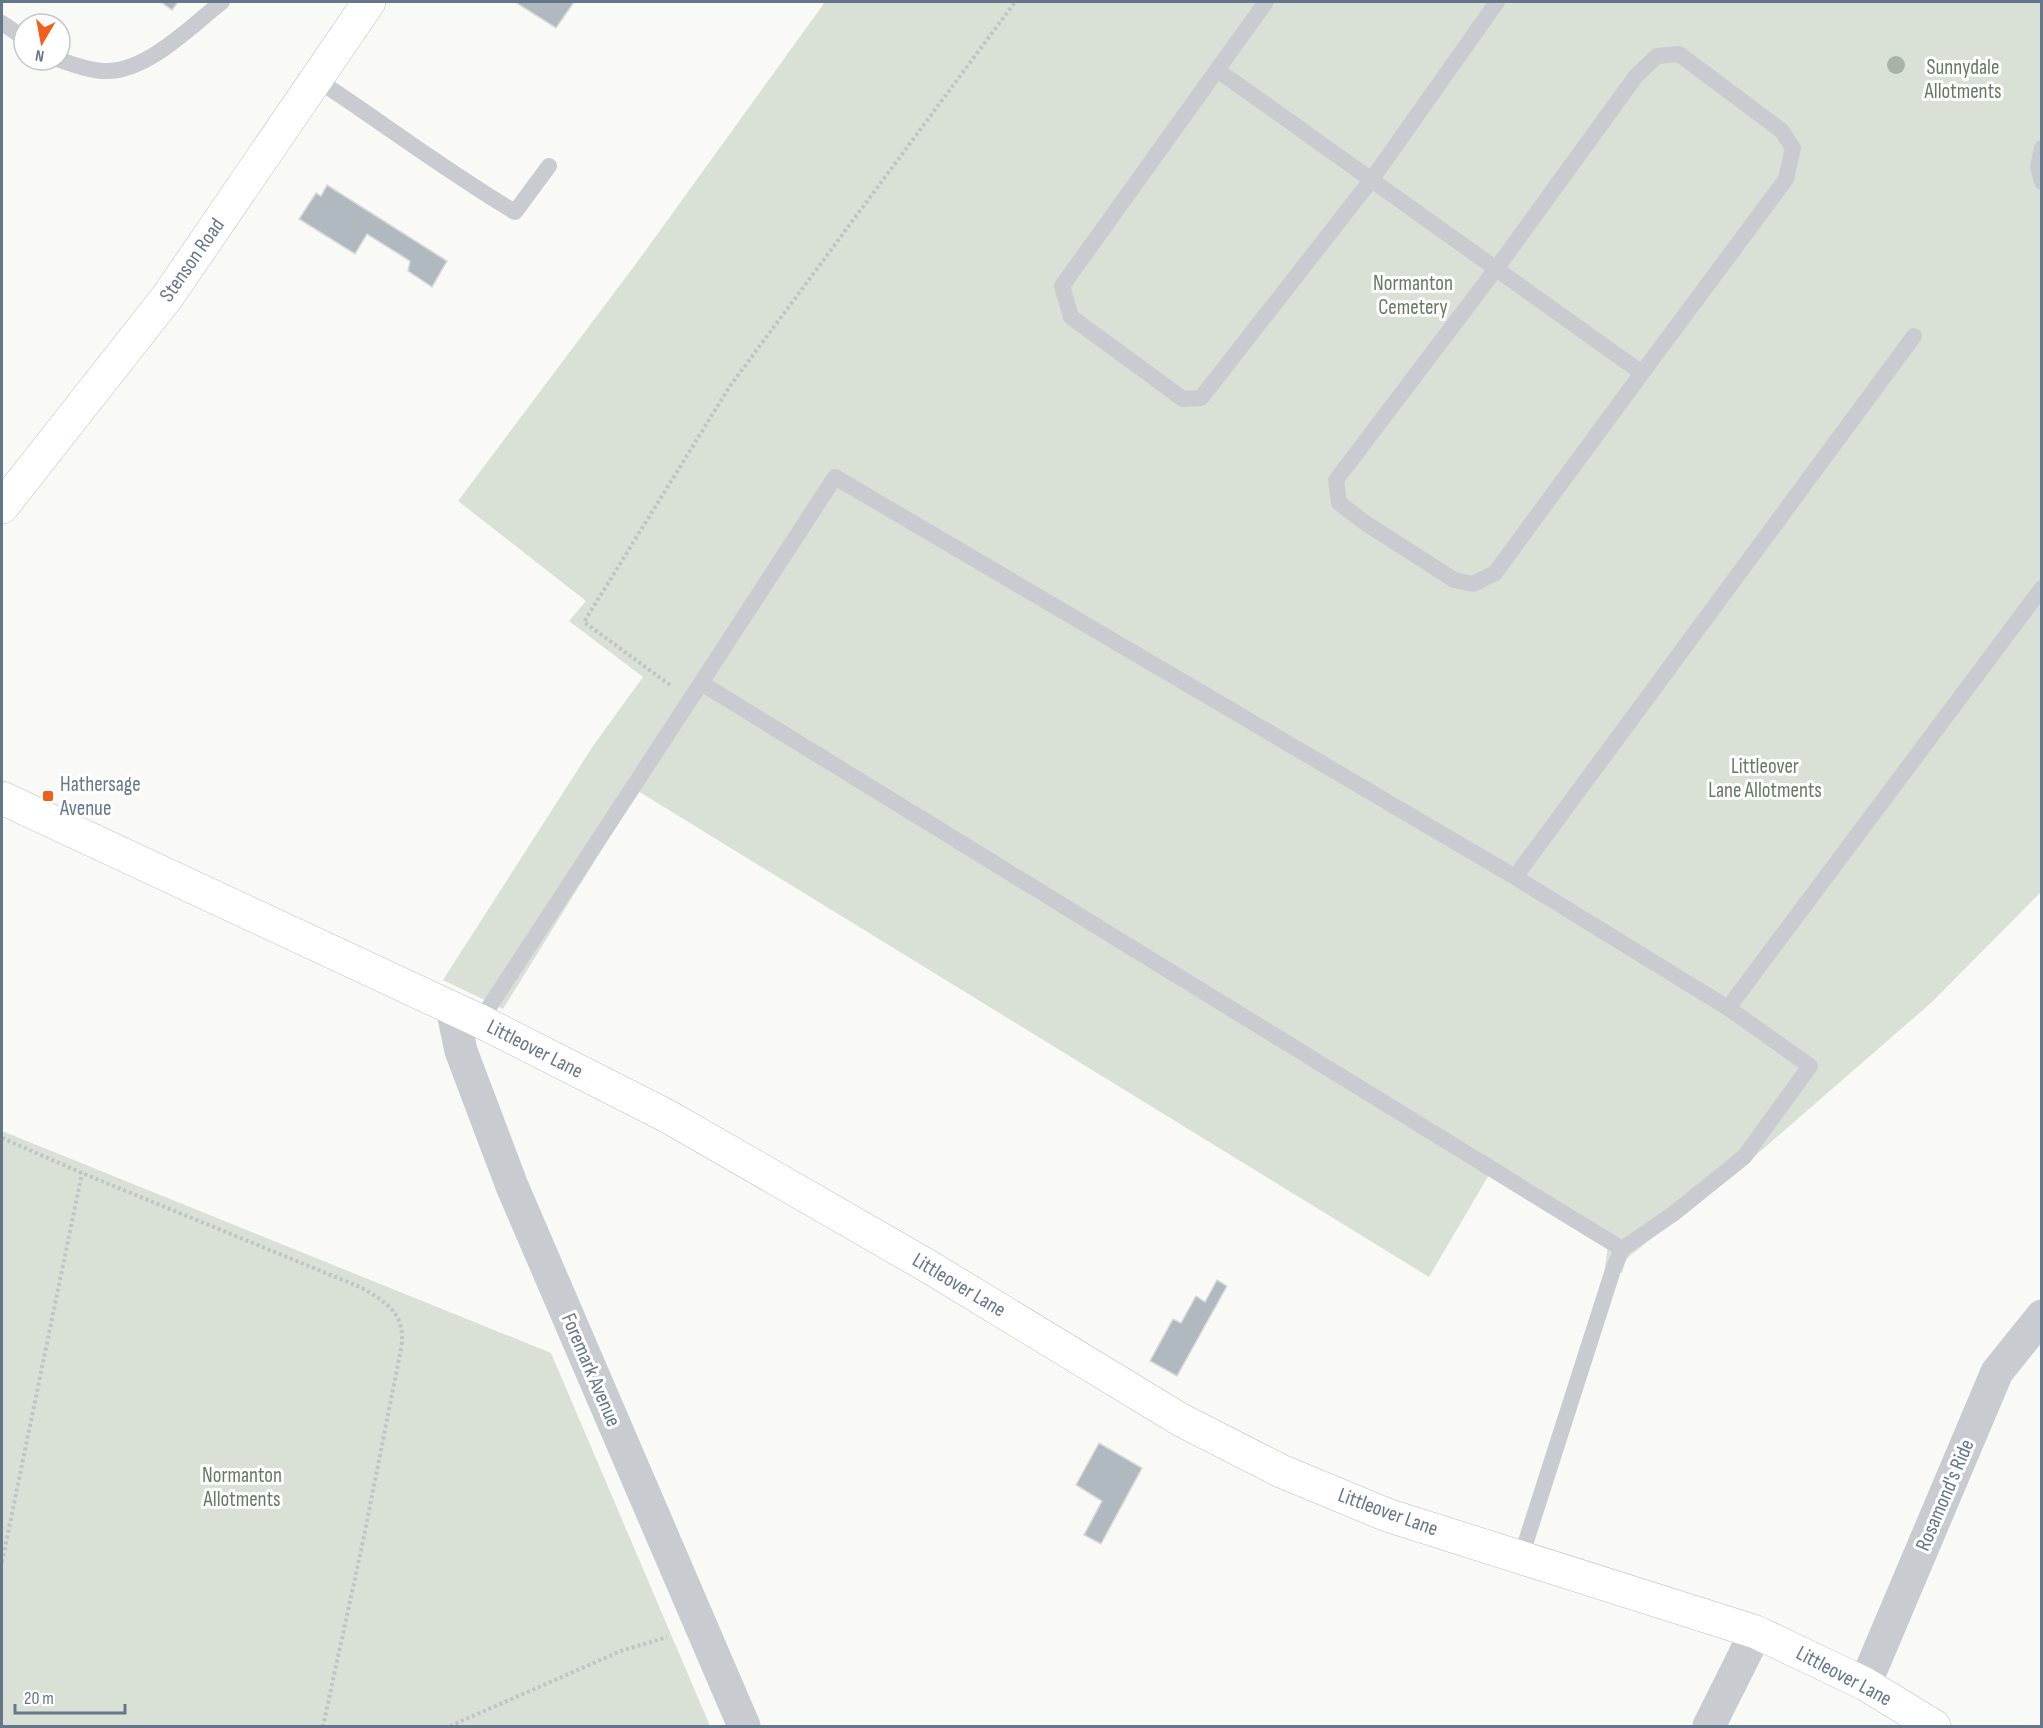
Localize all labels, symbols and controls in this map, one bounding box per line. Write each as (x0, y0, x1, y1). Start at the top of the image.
north arrow (12, 12, 72, 72)
text: N (34, 45, 46, 65)
park label: Sunnydale Allotments (1923, 55, 2002, 104)
street label: Stenson Road (154, 213, 230, 307)
park label: Normanton Cemetery (1373, 271, 1453, 320)
park label: Littleover Lane Allotments (1708, 754, 1822, 803)
place label: Hathersage Avenue (59, 772, 141, 821)
marker: Hathersage Avenue (41, 789, 55, 803)
street label: Littleover Lane (483, 1014, 587, 1084)
street label: Littleover Lane (908, 1247, 1010, 1323)
street label: Foremark Avenue (556, 1310, 626, 1430)
street label: Rosamond's Ride (1910, 1436, 1980, 1554)
park label: Normanton Allotments (202, 1463, 282, 1512)
street label: Littleover Lane (1335, 1482, 1441, 1542)
street label: Littleover Lane (1792, 1640, 1896, 1712)
scale bar (15, 1677, 124, 1715)
text: 20 m (24, 1688, 54, 1709)

